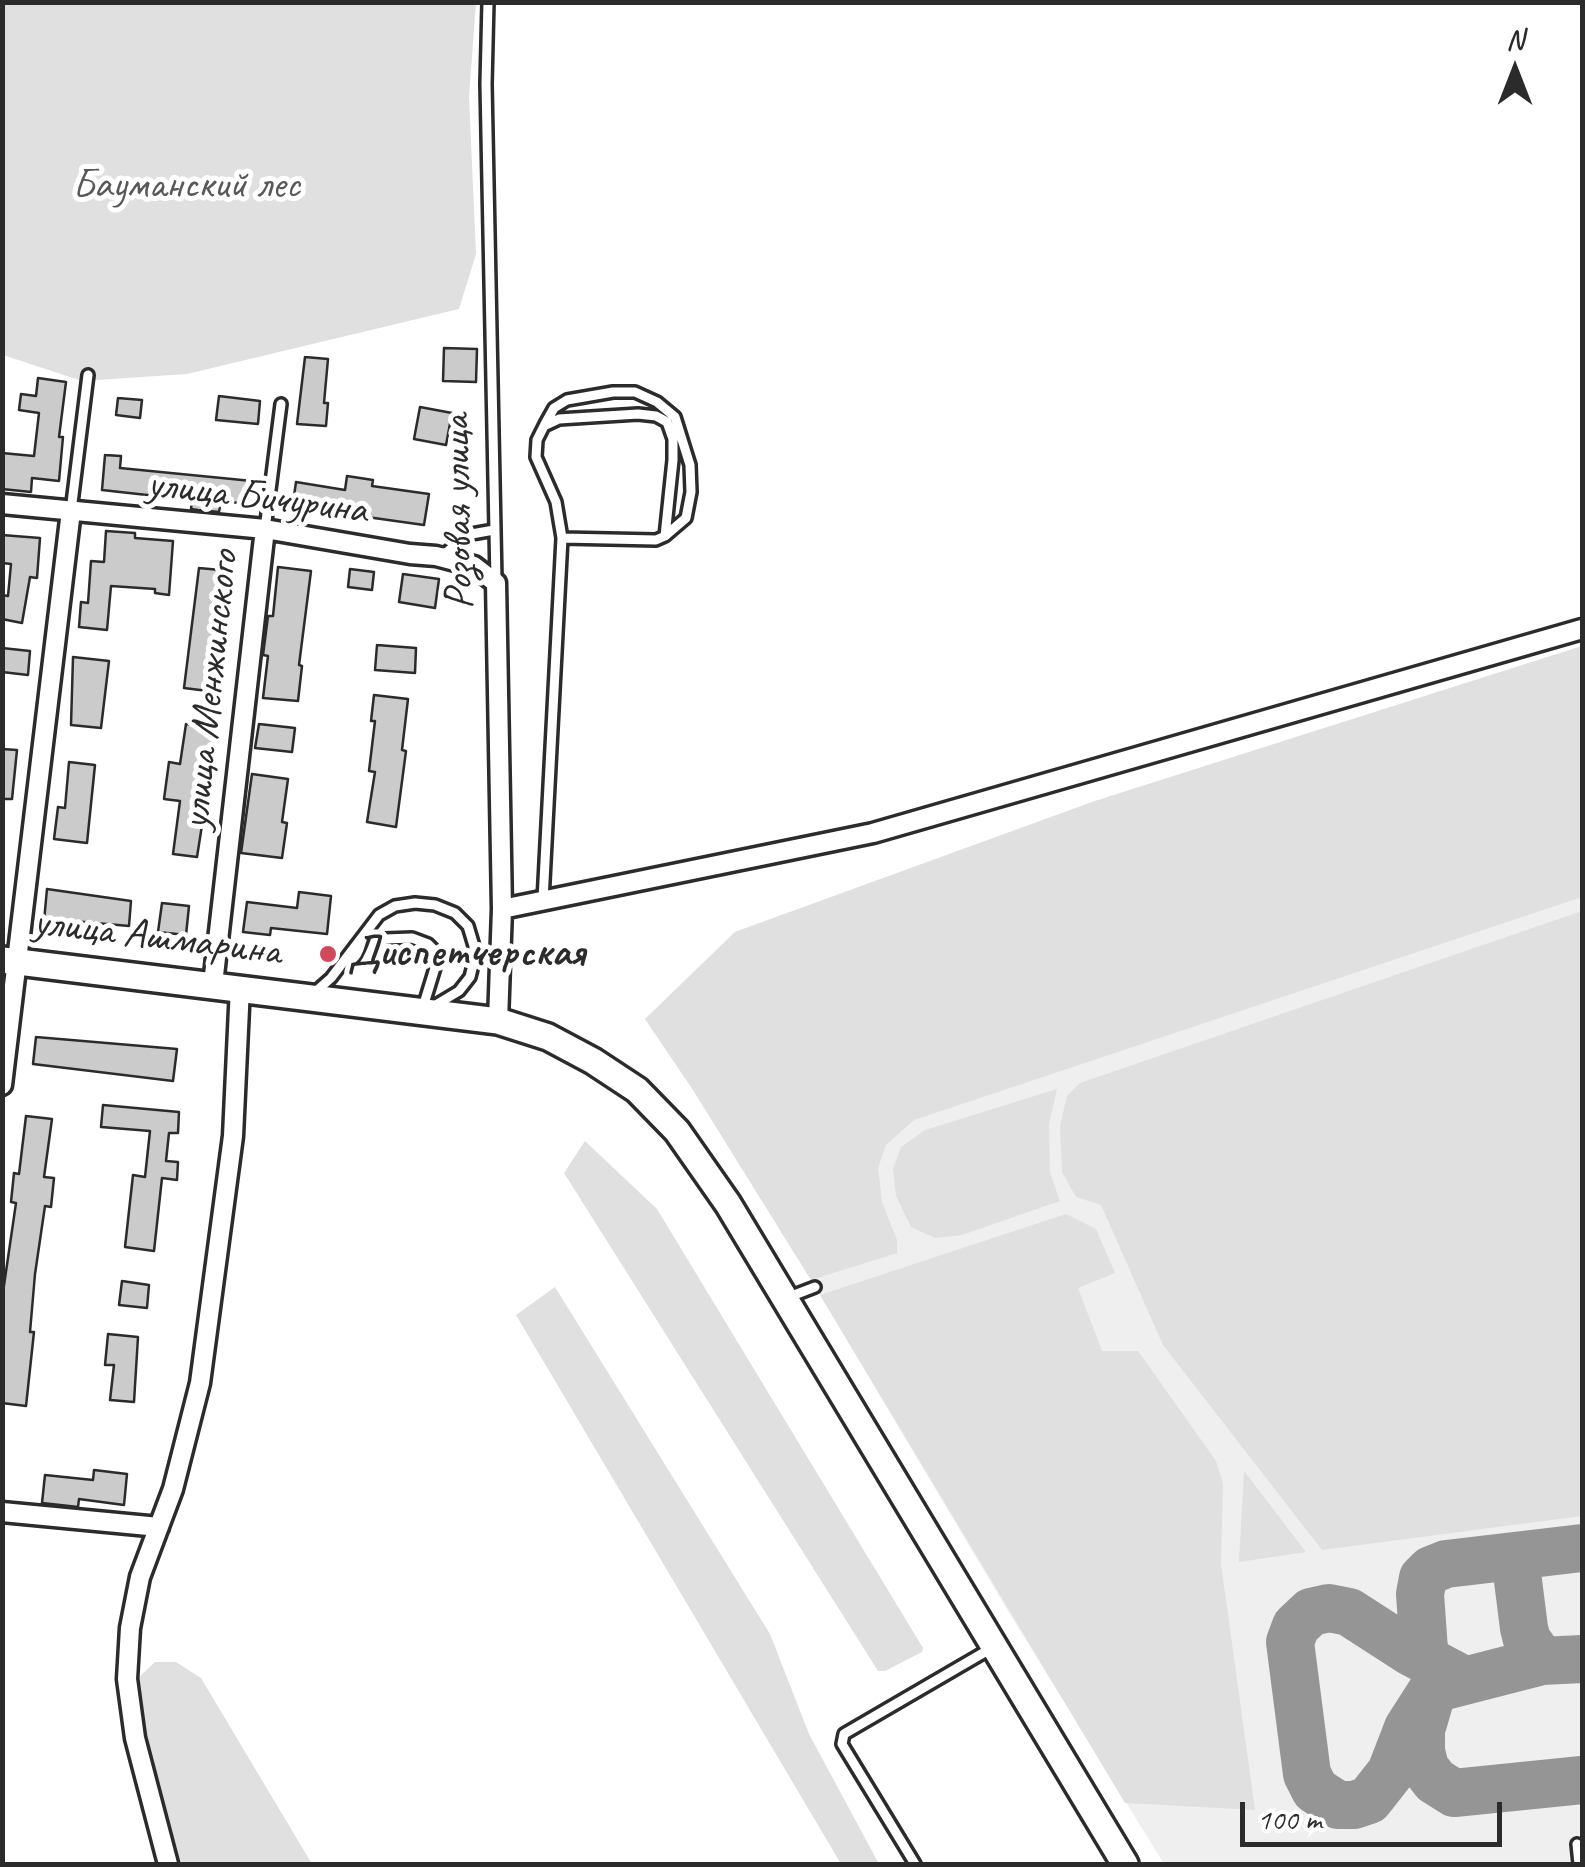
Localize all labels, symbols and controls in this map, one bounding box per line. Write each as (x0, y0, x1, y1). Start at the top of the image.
north arrow (1465, 20, 1565, 120)
text: N (1506, 22, 1524, 57)
park label: Бауманский лес (72, 161, 300, 211)
street label: Розовая улица (432, 414, 486, 610)
street label: улица Бичурина (144, 460, 370, 536)
street label: улица Менжинского (171, 548, 251, 832)
street label: улица Ашмарина (31, 898, 283, 978)
place label: Диспетчерская (348, 929, 585, 979)
marker: Диспетчерская (317, 943, 339, 965)
scale bar (1245, 1782, 1508, 1844)
text: 100 m (1257, 1800, 1322, 1838)

